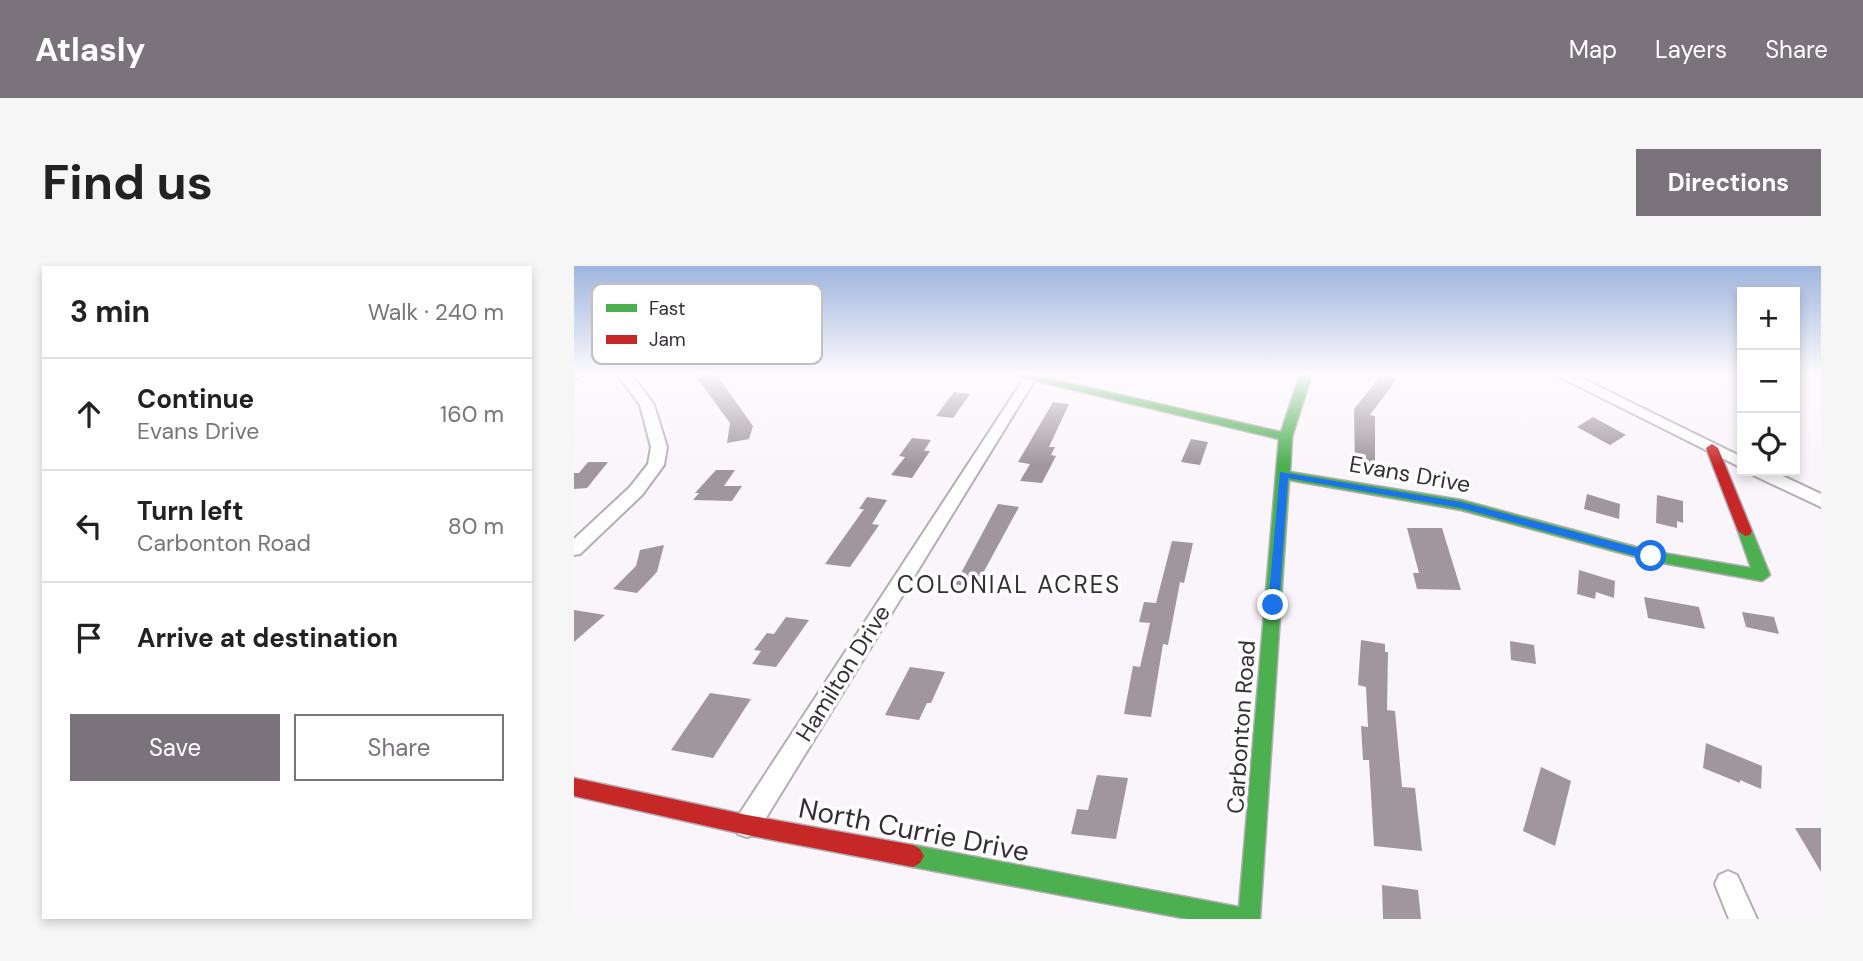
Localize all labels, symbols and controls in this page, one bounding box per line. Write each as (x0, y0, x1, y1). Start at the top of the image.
text: Atlasly (35, 28, 145, 71)
text: Map (1569, 34, 1617, 65)
text: Layers (1655, 34, 1727, 65)
text: Share (1765, 34, 1828, 65)
button: Directions (1636, 149, 1821, 216)
text: Find us (42, 150, 213, 214)
legend (592, 284, 822, 364)
map controls (1737, 287, 1800, 476)
button: + (1737, 287, 1800, 350)
text: 3 min (70, 292, 150, 331)
text: Fast (649, 296, 685, 321)
text: Walk · 240 m (368, 297, 504, 327)
text: Jam (649, 327, 686, 352)
button: − (1737, 350, 1800, 413)
text: Continue (137, 382, 254, 416)
icon: ahead (70, 395, 108, 433)
text: 160 m (440, 399, 504, 429)
button: locate (1737, 413, 1800, 476)
text: Evans Drive (137, 416, 259, 446)
street label: Evans Drive (1347, 449, 1473, 499)
text: Turn left (137, 494, 244, 528)
icon: left (70, 507, 108, 545)
text: 80 m (448, 511, 504, 541)
text: Carbonton Road (137, 528, 311, 558)
route start (1635, 540, 1666, 571)
district label: COLONIAL ACRES (897, 569, 1121, 600)
route end (1257, 589, 1288, 620)
street label: Hamilton Drive (789, 599, 897, 747)
icon: arrive (70, 619, 108, 657)
text: Arrive at destination (137, 621, 398, 655)
street label: Carbonton Road (1220, 639, 1262, 815)
button: Save (70, 714, 280, 781)
button: Share (294, 714, 504, 781)
street label: North Currie Drive (796, 790, 1032, 870)

